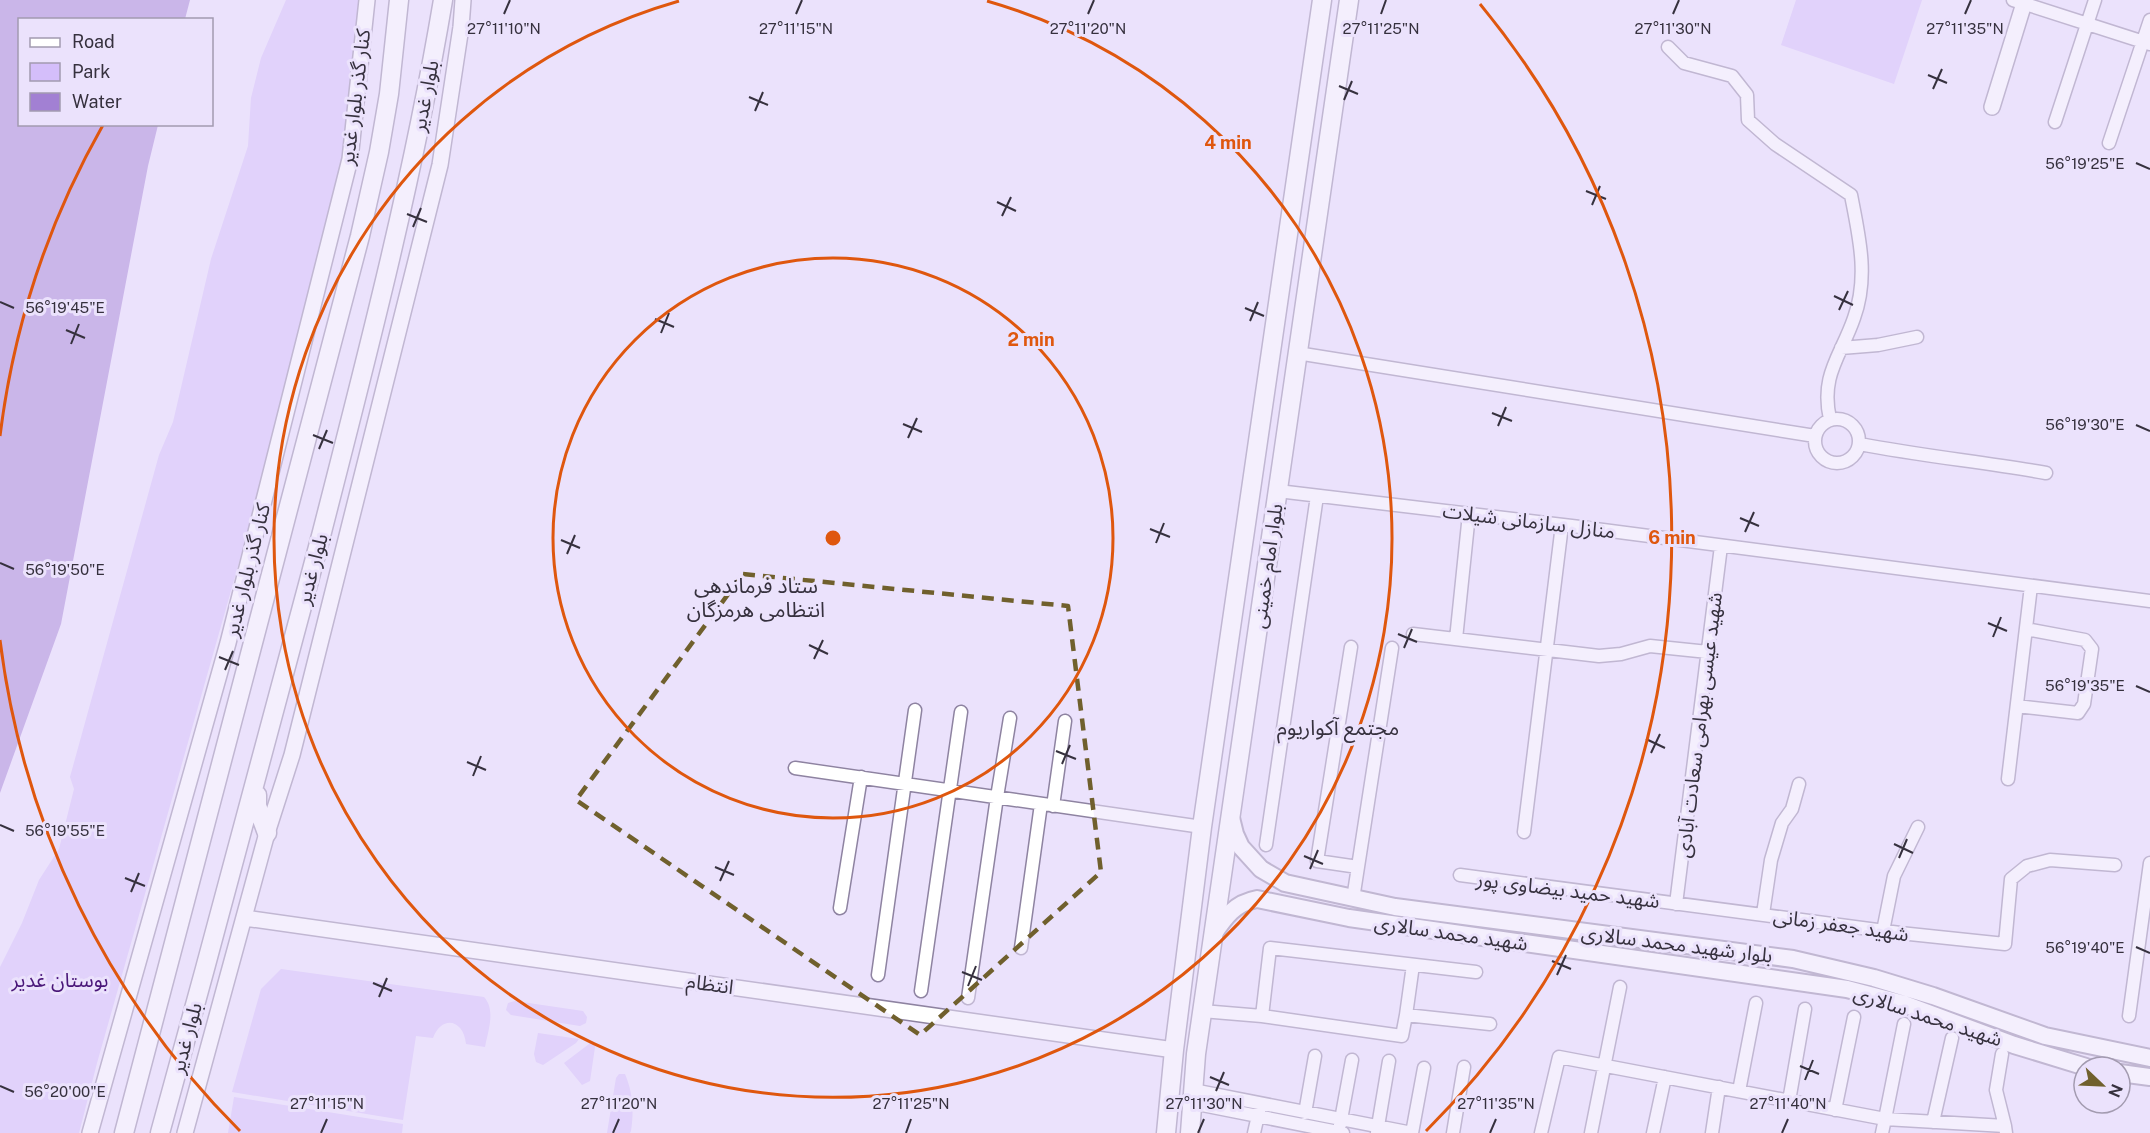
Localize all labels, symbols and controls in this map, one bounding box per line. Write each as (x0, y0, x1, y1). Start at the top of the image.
legend (18, 18, 213, 126)
text: 27°11'10"N (467, 20, 541, 37)
text: 27°11'15"N (759, 20, 833, 37)
text: 27°11'20"N (1050, 20, 1126, 37)
text: 27°11'25"N (1342, 20, 1420, 37)
text: 27°11'30"N (1634, 20, 1712, 37)
text: 27°11'35"N (1926, 20, 2004, 37)
street label: کنار گذر بلوار غدیر (335, 27, 375, 167)
text: Road (72, 31, 115, 52)
street label: بلوار غدیر (406, 58, 444, 135)
text: Park (72, 61, 110, 82)
text: Water (72, 91, 122, 112)
text: 4 min (1204, 132, 1252, 153)
text: 56°19'25"E (2045, 155, 2125, 172)
text: 56°19'45"E (25, 299, 105, 316)
text: 2 min (1007, 329, 1055, 350)
text: 56°19'30"E (2045, 416, 2125, 433)
street label: منازل سازمانی شیلات (1441, 499, 1617, 543)
street label: کنار گذر بلوار غدیر (219, 500, 275, 640)
street label: بلوار امام خمینی (1246, 502, 1291, 630)
text: 6 min (1648, 527, 1696, 548)
centre of rings (823, 528, 843, 548)
street label: بلوار غدیر (291, 531, 333, 608)
text: 56°19'50"E (25, 561, 105, 578)
district label: ستاد فرماندهی انتظامی هرمزگان (687, 573, 825, 622)
street label: شهید عیسی بهرامی سعادت آبادی (1671, 591, 1727, 859)
text: 56°19'35"E (2045, 677, 2125, 694)
district label: مجتمع آکواریوم (1277, 715, 1399, 744)
text: 56°19'55"E (25, 822, 105, 839)
street label: شهید حمید بیضاوی پور (1474, 867, 1661, 914)
street label: شهید جعفر زمانی (1772, 904, 1910, 946)
street label: شهید محمد سالاری (1373, 910, 1529, 956)
street label: بلوار شهید محمد سالاری (1580, 920, 1774, 968)
text: 56°19'40"E (2045, 939, 2125, 956)
park label: بوستان غدیر (11, 968, 108, 992)
street label: انتظام (684, 969, 735, 1002)
street label: شهید محمد سالاری (1851, 981, 2005, 1051)
street label: بلوار غدیر (165, 1000, 207, 1077)
north arrow (2072, 1055, 2132, 1115)
text: N (2104, 1081, 2127, 1100)
text: 56°20'00"E (24, 1083, 106, 1100)
text: 27°11'15"N (290, 1095, 364, 1112)
text: 27°11'20"N (581, 1095, 657, 1112)
text: 27°11'25"N (872, 1095, 950, 1112)
text: 27°11'30"N (1165, 1095, 1243, 1112)
text: 27°11'35"N (1457, 1095, 1535, 1112)
text: 27°11'40"N (1749, 1095, 1827, 1112)

